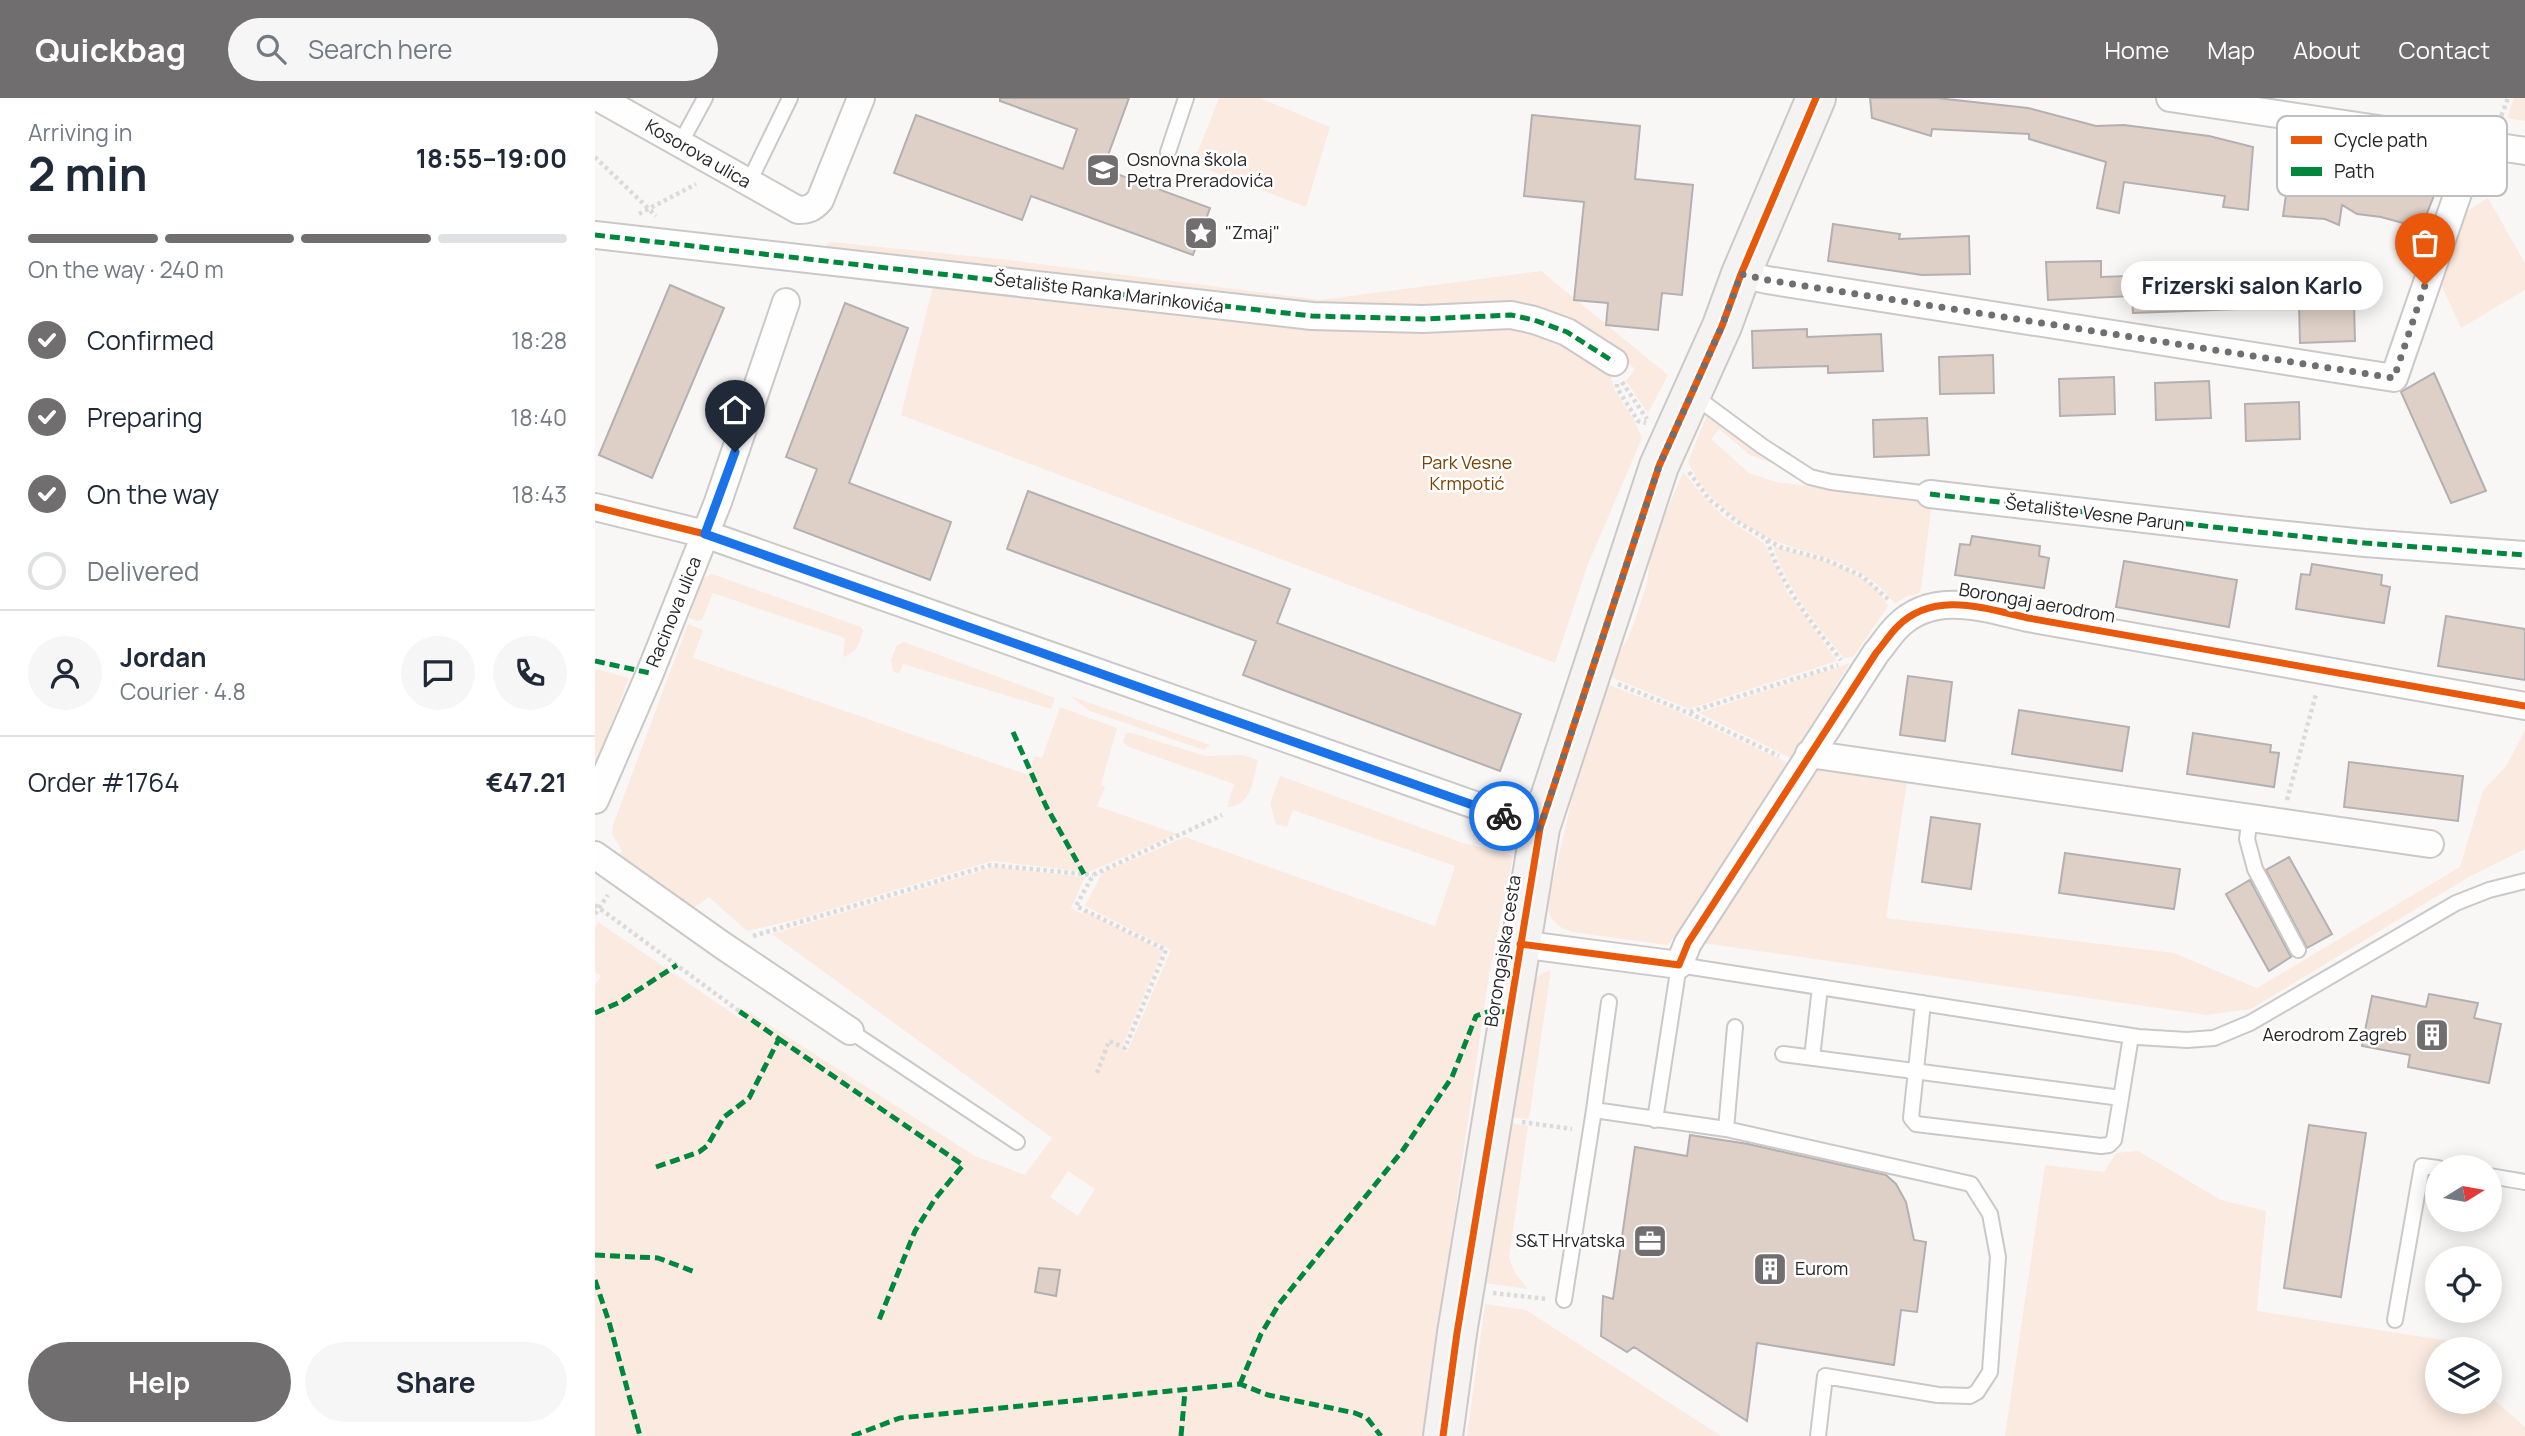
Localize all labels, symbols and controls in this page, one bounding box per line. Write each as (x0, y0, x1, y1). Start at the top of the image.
search box (228, 18, 718, 81)
text: Quickbag (35, 27, 186, 72)
icon: search (252, 30, 290, 68)
text: Search here (308, 31, 453, 67)
text: Home (2104, 33, 2169, 66)
text: Map (2207, 33, 2255, 66)
text: About (2293, 33, 2361, 66)
text: Contact (2399, 33, 2490, 66)
street label: Kosorova ulica (641, 113, 756, 193)
text: Arriving in (28, 116, 133, 148)
legend (2277, 116, 2507, 196)
text: Cycle path (2334, 127, 2428, 153)
text: 18:55–19:00 (416, 140, 567, 176)
text: 2 min (28, 142, 148, 205)
place label: Osnovna škola Petra Preradovića (1127, 147, 1273, 192)
school or university icon: Osnovna škola Petra Preradovića (1084, 151, 1122, 189)
text: Path (2334, 158, 2374, 184)
pin (2395, 213, 2455, 285)
place icon: "Zmaj" (1182, 214, 1220, 252)
place label: "Zmaj" (1225, 220, 1280, 244)
icon: bag (2406, 224, 2444, 262)
text: On the way · 240 m (28, 253, 224, 285)
callout: Frizerski salon Karlo (2121, 260, 2383, 310)
street label: Šetalište Ranka Marinkovića (993, 266, 1225, 318)
text: Frizerski salon Karlo (2142, 269, 2362, 301)
icon: check (28, 321, 66, 359)
text: Confirmed (87, 322, 214, 358)
text: 18:28 (511, 324, 567, 356)
pin (705, 380, 765, 452)
icon: home (716, 391, 754, 429)
icon: check (28, 398, 66, 436)
text: Preparing (87, 399, 203, 435)
text: 18:40 (510, 401, 567, 433)
park label: Park Vesne Krmpotić (1422, 450, 1512, 495)
icon: check (28, 475, 66, 513)
text: On the way (87, 476, 219, 512)
text: 18:43 (512, 478, 567, 510)
street label: Šetalište Vesne Parun (2004, 490, 2186, 536)
text: Delivered (87, 553, 199, 589)
street label: Racinova ulica (640, 553, 706, 671)
street label: Borongaj aerodrom (1957, 576, 2117, 628)
button: person (28, 636, 102, 710)
button: chat (401, 636, 475, 710)
button: phone (493, 636, 567, 710)
text: Jordan (120, 639, 206, 675)
text: Courier · 4.8 (120, 675, 246, 707)
text: Order #1764 (28, 764, 180, 800)
text: €47.21 (486, 764, 567, 800)
courier (1469, 781, 1539, 851)
icon: bike (1485, 797, 1523, 835)
street label: Borongajska cesta (1478, 873, 1526, 1028)
building icon: Aerodrom Zagreb (2413, 1016, 2451, 1054)
place label: Aerodrom Zagreb (2262, 1022, 2407, 1046)
north arrow (2425, 1155, 2503, 1232)
map controls (2425, 1155, 2502, 1414)
office icon: S&T Hrvatska (1631, 1222, 1669, 1260)
place label: S&T Hrvatska (1515, 1228, 1625, 1252)
button: locate (2425, 1246, 2502, 1323)
building icon: Eurom (1751, 1250, 1789, 1288)
place label: Eurom (1795, 1256, 1848, 1280)
button: layers (2425, 1337, 2502, 1414)
button: Help (28, 1342, 291, 1422)
button: Share (305, 1342, 567, 1422)

